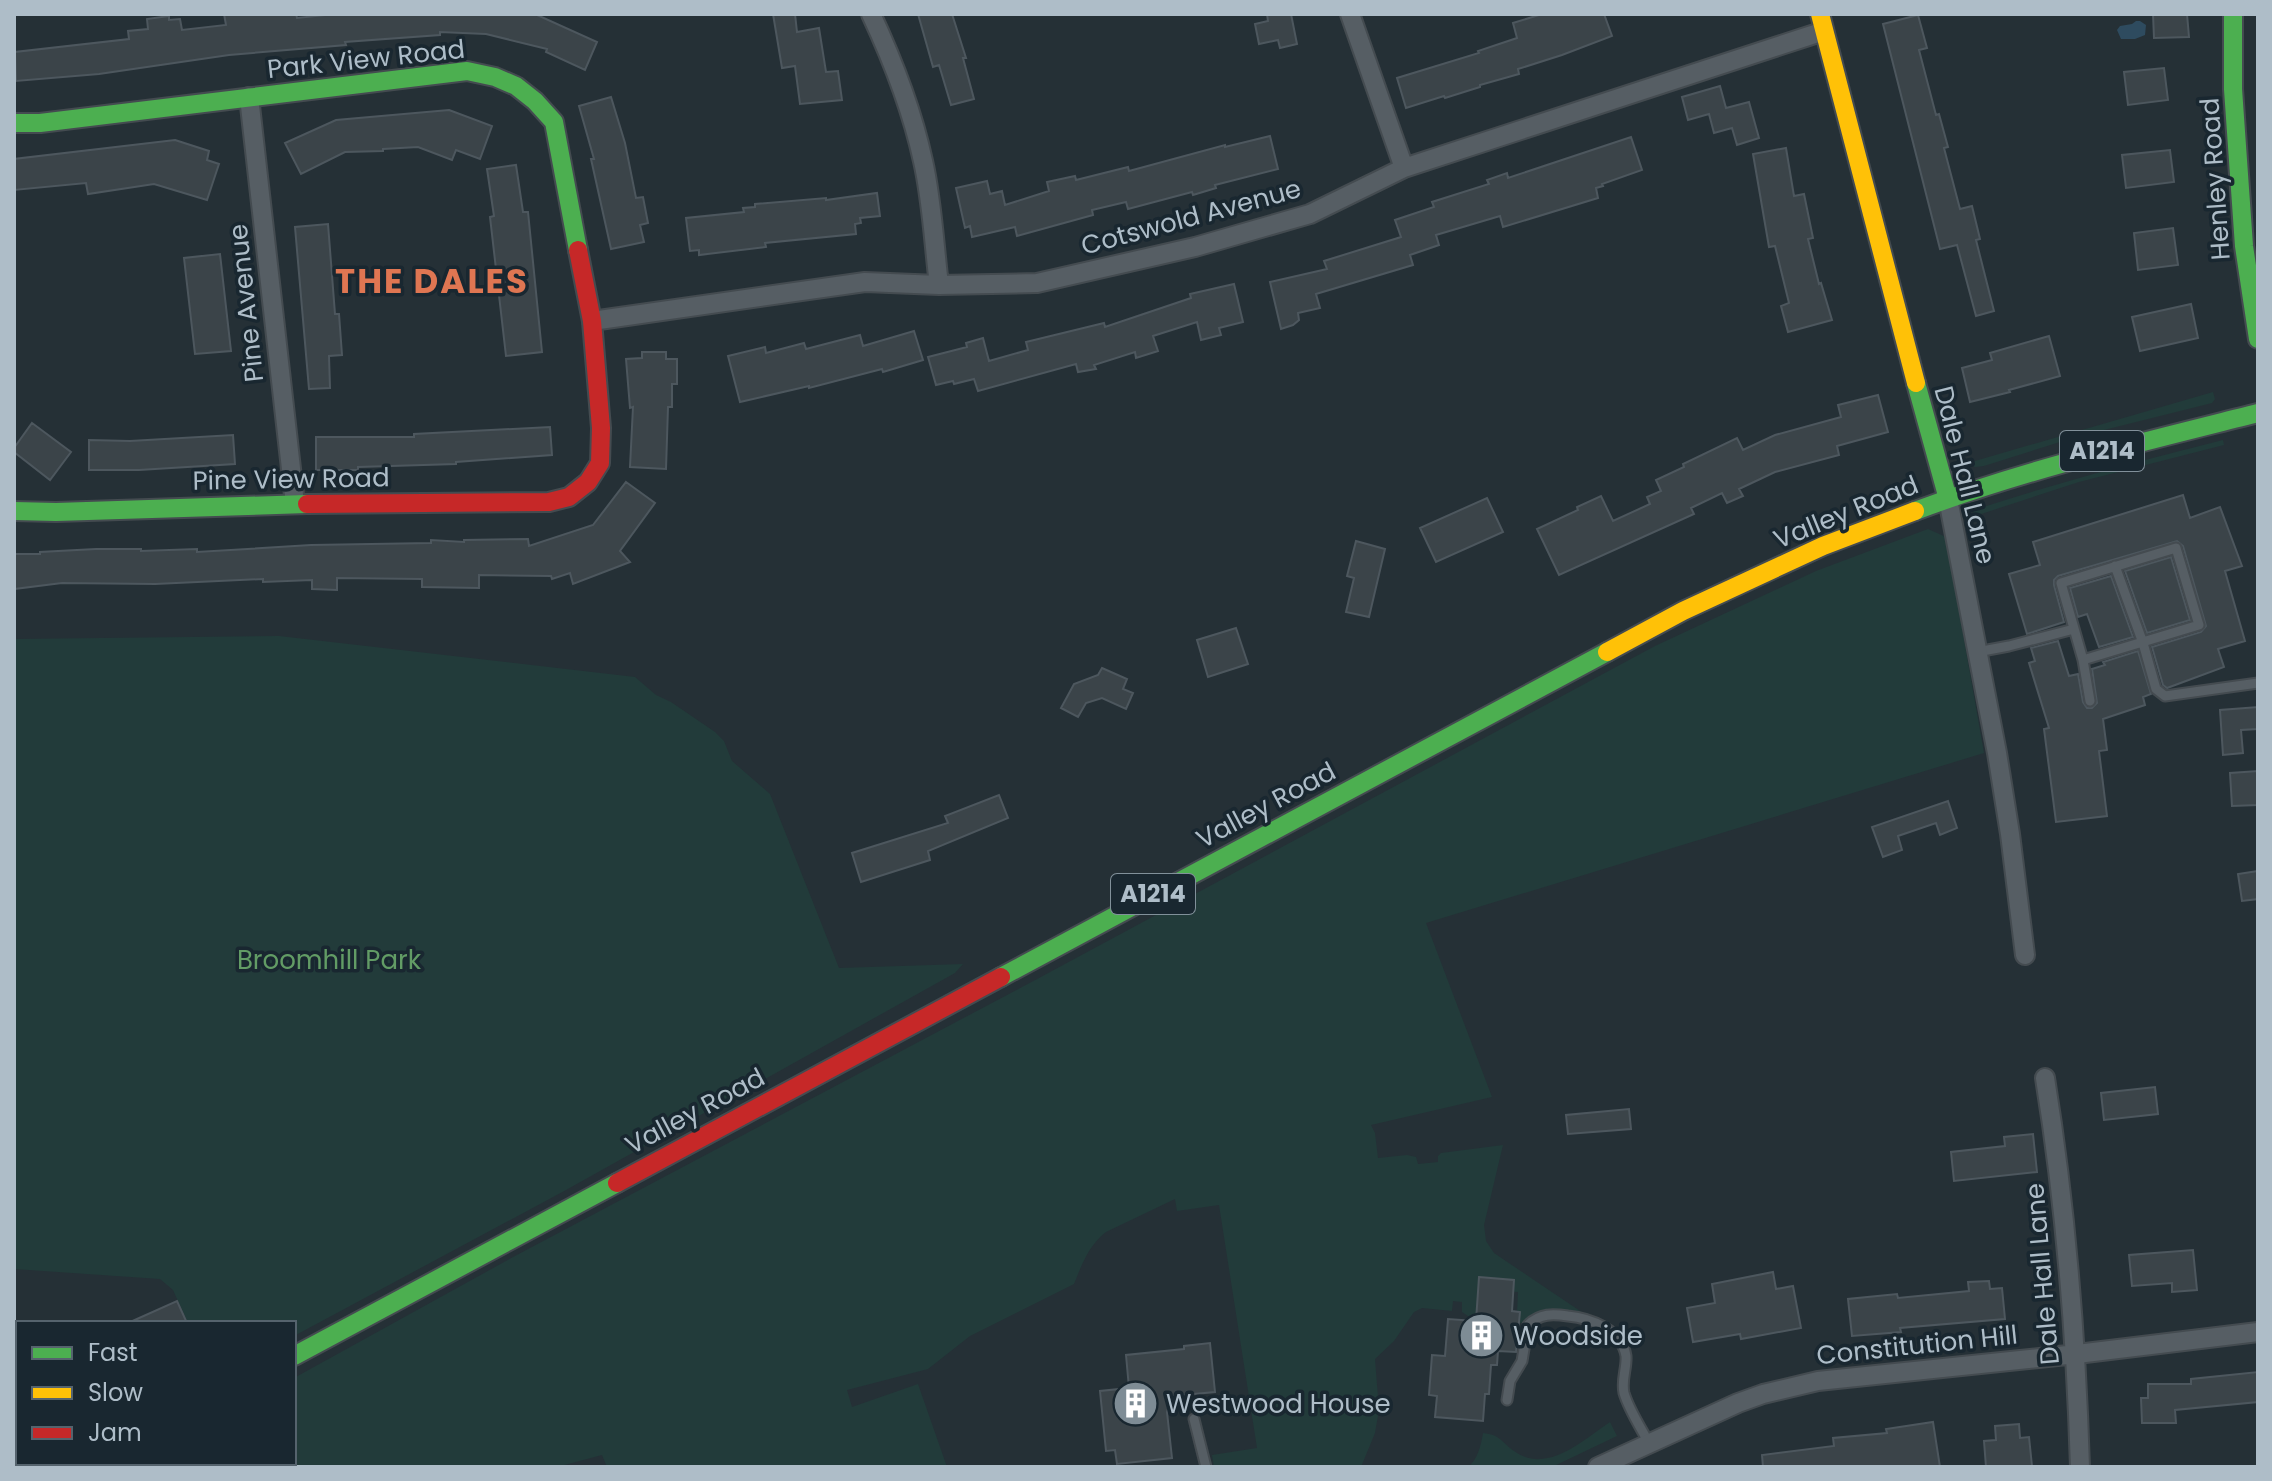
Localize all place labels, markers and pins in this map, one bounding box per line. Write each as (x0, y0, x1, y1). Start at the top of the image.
building icon: Woodside (1458, 1312, 1506, 1360)
place label: Woodside (1513, 1318, 1643, 1354)
building icon: Westwood House (1111, 1380, 1159, 1428)
place label: Westwood House (1166, 1386, 1391, 1422)

